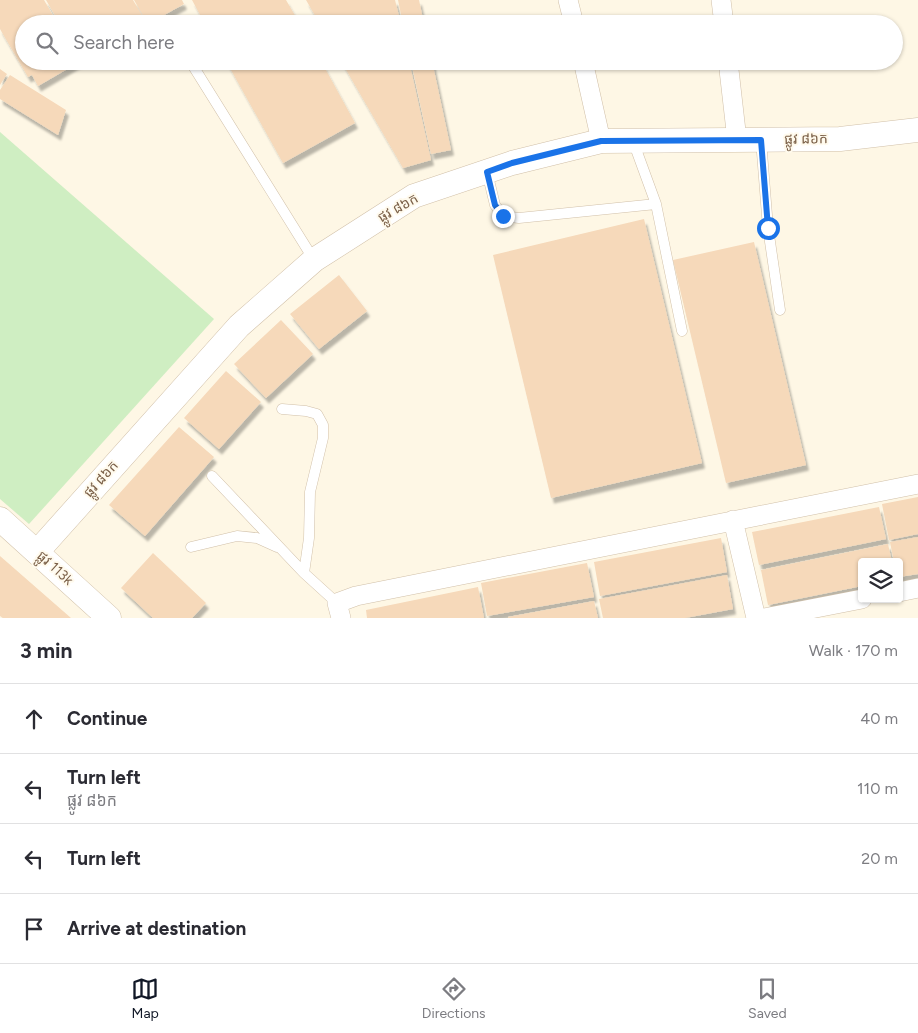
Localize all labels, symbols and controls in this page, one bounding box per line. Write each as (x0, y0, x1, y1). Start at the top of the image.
search box (15, 15, 903, 70)
icon: search (33, 29, 61, 57)
text: Search here (73, 31, 175, 54)
street label: ផ្លូវ ៨៦ក (784, 130, 828, 151)
street label: ផ្លូវ ៨៦ក (375, 190, 423, 229)
route end (492, 205, 515, 228)
route start (757, 217, 780, 240)
street label: ផ្លូវ ៨៦ក (80, 457, 124, 503)
street label: ផ្លូវ 113k (31, 547, 77, 591)
map controls (858, 558, 903, 603)
button: layers (858, 558, 903, 603)
text: 3 min (20, 638, 72, 663)
text: Walk · 170 m (809, 641, 898, 660)
icon: ahead (20, 705, 48, 733)
text: Continue (67, 707, 147, 730)
text: 40 m (860, 709, 898, 728)
text: Turn left (67, 766, 141, 789)
icon: left (20, 775, 48, 803)
text: 110 m (857, 779, 898, 798)
text: ផ្លូវ ៨៦ក (67, 791, 117, 810)
icon: left (20, 845, 48, 873)
text: Turn left (67, 847, 141, 870)
text: 20 m (861, 849, 898, 868)
icon: arrive (20, 915, 48, 943)
text: Arrive at destination (67, 917, 246, 940)
tab: Map (131, 975, 159, 1022)
tab: Directions (422, 975, 486, 1022)
tab: Saved (748, 975, 787, 1022)

